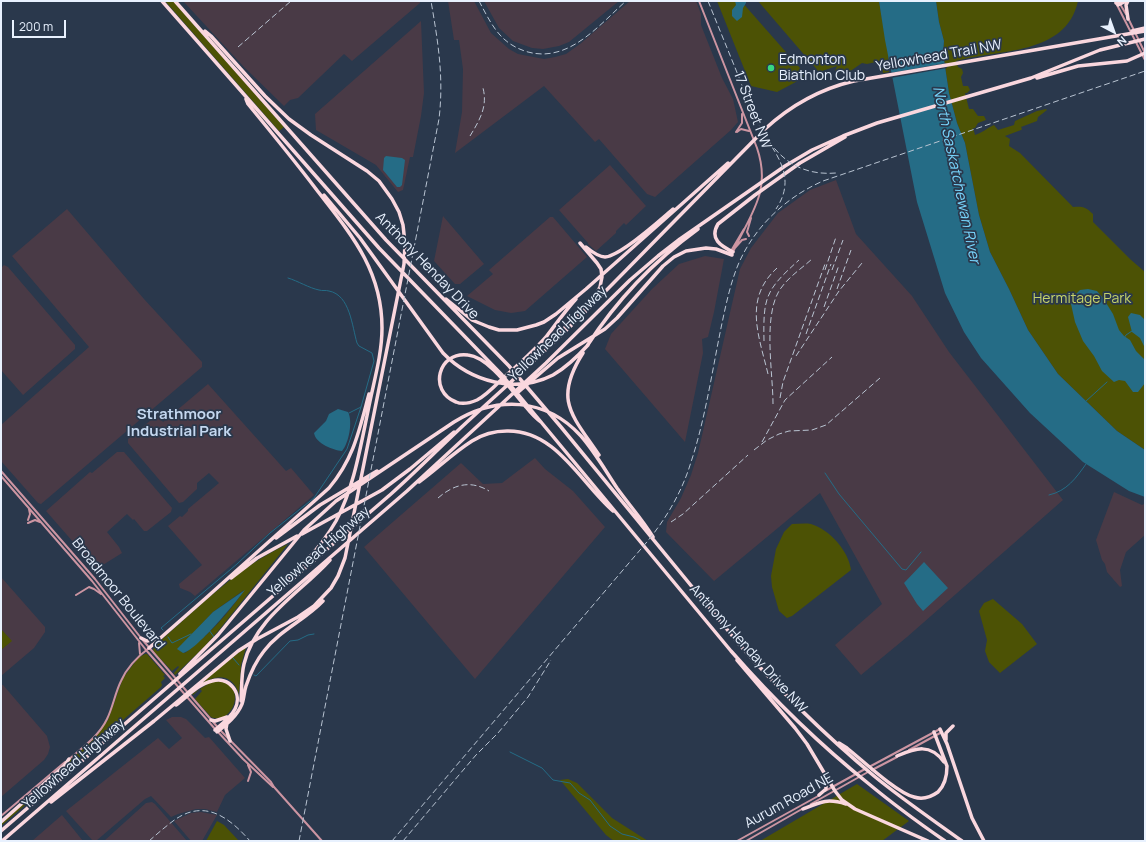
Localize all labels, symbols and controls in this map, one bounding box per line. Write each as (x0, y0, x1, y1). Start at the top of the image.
scale bar (14, 12, 68, 38)
north arrow (1094, 12, 1134, 52)
text: 200 m (19, 18, 53, 35)
text: N (1114, 33, 1130, 50)
street label: Yellowhead Trail NW (875, 37, 1003, 75)
place label: Edmonton Biathlon Club (779, 52, 865, 84)
marker: Edmonton Biathlon Club (766, 63, 776, 73)
street label: 17 Street NW (729, 69, 775, 151)
water label: North Saskatchewan River (928, 85, 984, 265)
street label: Anthony Henday Drive (372, 209, 482, 323)
street label: Yellowhead Highway (505, 283, 611, 385)
park label: Hermitage Park (1033, 291, 1131, 307)
district label: Strathmoor Industrial Park (127, 406, 231, 441)
street label: Yellowhead Highway (264, 503, 374, 601)
street label: Broadmoor Boulevard (68, 535, 168, 653)
street label: Anthony Henday Drive NW (686, 581, 810, 717)
street label: Yellowhead Highway (19, 715, 129, 813)
street label: Aurum Road NE (742, 770, 836, 832)

